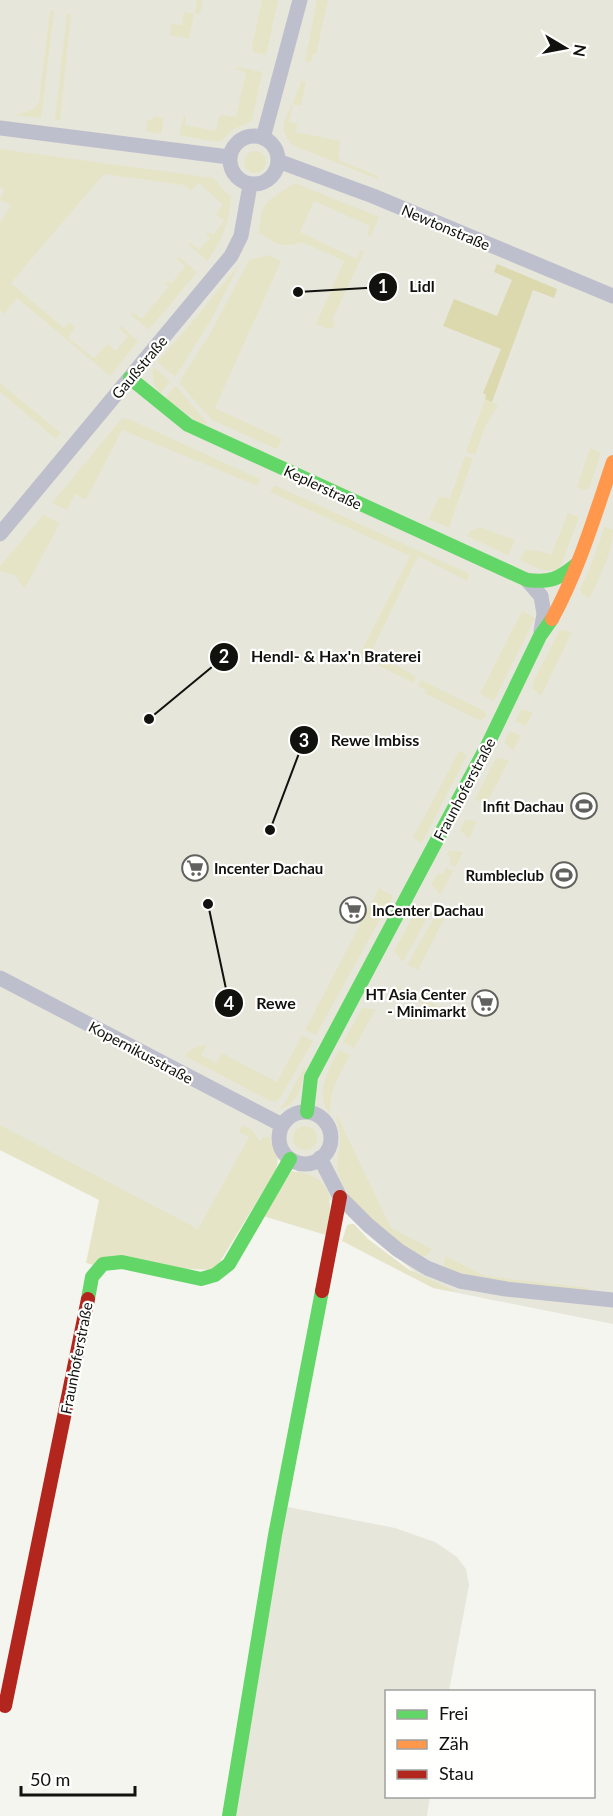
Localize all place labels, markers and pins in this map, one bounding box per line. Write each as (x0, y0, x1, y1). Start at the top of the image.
callout: Lidl (368, 270, 447, 304)
callout: Hendl- & Hax'n Braterei (209, 640, 433, 674)
callout: Rewe Imbiss (289, 723, 432, 757)
sports icon: Infit Dachau (569, 791, 599, 821)
place label: Infit Dachau (483, 797, 564, 815)
supermarket icon: Incenter Dachau (180, 853, 210, 883)
place label: Incenter Dachau (214, 859, 323, 877)
sports icon: Rumbleclub (549, 860, 579, 890)
place label: Rumbleclub (465, 866, 544, 884)
supermarket icon: InCenter Dachau (338, 895, 368, 925)
place label: InCenter Dachau (372, 901, 484, 919)
place label: HT Asia Center - Minimarkt (365, 985, 466, 1020)
callout: Rewe (214, 986, 308, 1020)
supermarket icon: HT Asia Center - Minimarkt (470, 988, 500, 1018)

